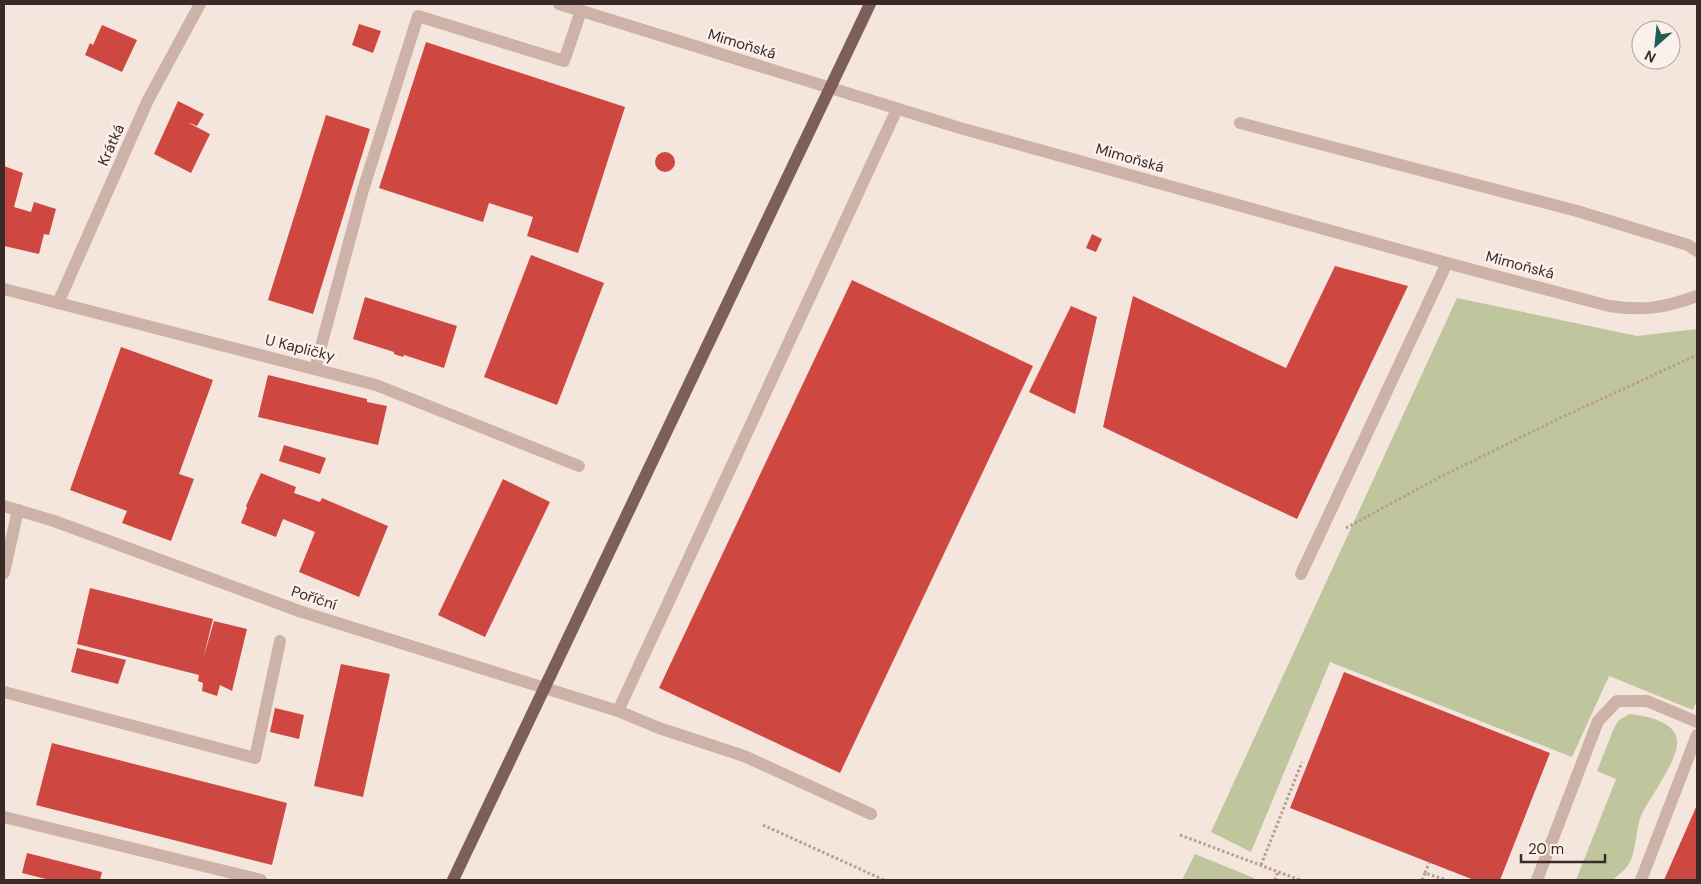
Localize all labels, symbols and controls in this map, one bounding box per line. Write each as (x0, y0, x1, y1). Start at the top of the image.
north arrow (1631, 20, 1681, 70)
street label: Mimoňská (705, 24, 779, 64)
text: N (1641, 46, 1659, 67)
street label: Krátká (93, 121, 129, 169)
street label: Mimoňská (1093, 139, 1167, 177)
street label: Mimoňská (1483, 246, 1557, 284)
street label: U Kapličky (263, 330, 338, 366)
street label: Poříční (289, 581, 340, 615)
scale bar (1521, 832, 1605, 864)
text: 20 m (1528, 839, 1564, 859)

